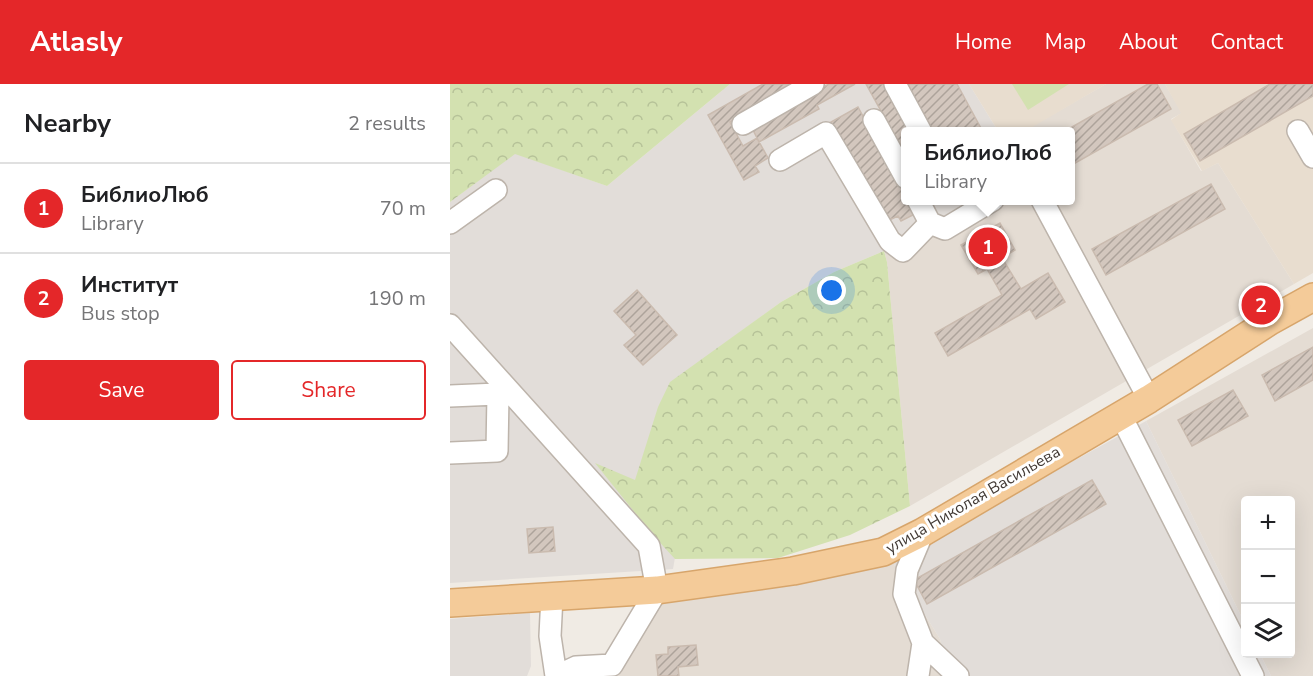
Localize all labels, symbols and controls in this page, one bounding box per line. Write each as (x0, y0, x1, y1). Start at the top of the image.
text: Atlasly (30, 23, 122, 61)
text: Home (955, 28, 1012, 56)
text: Map (1045, 28, 1086, 56)
text: About (1119, 28, 1177, 56)
text: Contact (1210, 28, 1283, 56)
text: Nearby (24, 106, 111, 141)
text: 2 results (348, 110, 426, 137)
popup (901, 127, 1075, 205)
text: БиблиоЛюб (924, 138, 1052, 168)
text: Library (924, 168, 987, 195)
text: БиблиоЛюб (81, 180, 209, 210)
text: 1 (38, 195, 50, 222)
text: 70 m (380, 195, 426, 222)
text: Library (81, 210, 144, 237)
pin: 1 (968, 224, 1008, 270)
text: Институт (81, 270, 178, 300)
your location (817, 276, 846, 305)
pin: 2 (1242, 282, 1280, 328)
text: 2 (38, 285, 50, 312)
text: 190 m (368, 285, 426, 312)
text: Bus stop (81, 300, 160, 327)
button: Save (24, 360, 219, 420)
button: Share (231, 360, 426, 420)
street label: улица Николая Васильева (882, 441, 1064, 559)
map controls (1241, 496, 1295, 658)
button: + (1241, 496, 1295, 550)
button: − (1241, 550, 1295, 604)
button: layers (1241, 604, 1295, 658)

